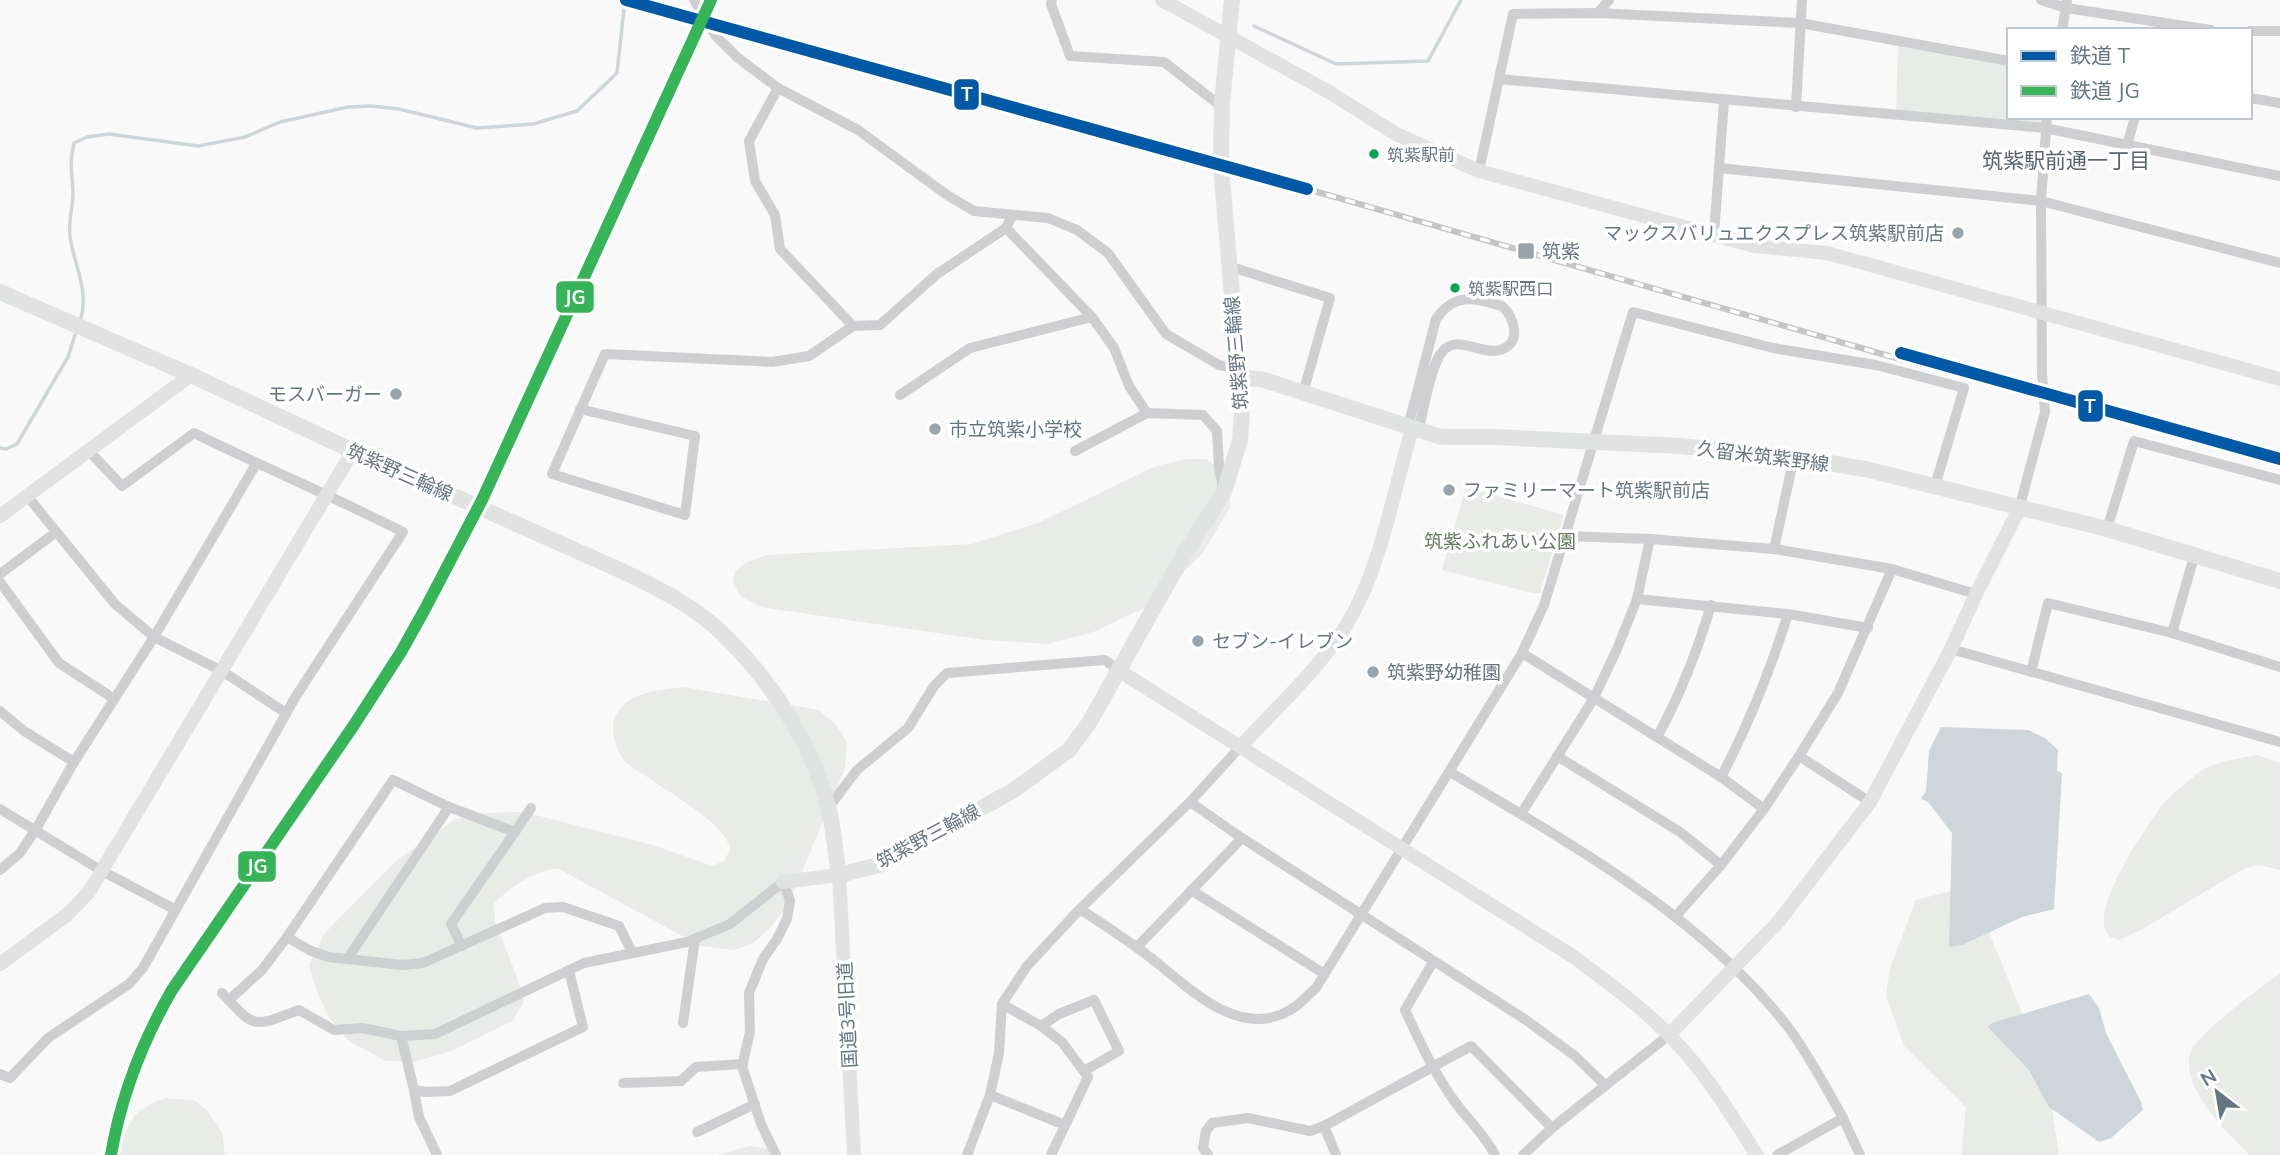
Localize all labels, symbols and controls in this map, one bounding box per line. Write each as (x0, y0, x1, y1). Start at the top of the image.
legend (2007, 28, 2252, 119)
text: 鉄道 T (2070, 42, 2130, 68)
text: 鉄道 JG (2070, 77, 2140, 103)
line badge: T (953, 78, 980, 111)
text: T (961, 82, 973, 106)
place label: 筑紫駅前 (1387, 144, 1455, 165)
marker: 筑紫駅前 (1367, 147, 1381, 161)
district label: 筑紫駅前通一丁目 (1982, 147, 2150, 173)
place label: マックスバリュエクスプレス筑紫駅前店 (1603, 221, 1944, 245)
marker: マックスバリュエクスプレス筑紫駅前店 (1950, 225, 1966, 241)
place label: 筑紫 (1542, 239, 1580, 263)
marker: 筑紫 (1516, 241, 1536, 261)
place label: 筑紫駅西口 (1468, 278, 1553, 299)
line badge: JG (555, 280, 595, 314)
marker: 筑紫駅西口 (1448, 281, 1462, 295)
text: JG (565, 285, 585, 309)
street label: 筑紫野三輪線 (1219, 295, 1253, 411)
place label: モスバーガー (268, 382, 382, 406)
marker: モスバーガー (388, 386, 404, 402)
line badge: T (2077, 389, 2104, 423)
text: T (2084, 394, 2096, 418)
place label: 市立筑紫小学校 (949, 417, 1082, 441)
marker: 市立筑紫小学校 (927, 421, 943, 437)
street label: 久留米筑紫野線 (1696, 436, 1830, 476)
street label: 筑紫野三輪線 (343, 438, 457, 506)
place label: ファミリーマート筑紫駅前店 (1463, 478, 1710, 502)
marker: ファミリーマート筑紫駅前店 (1441, 482, 1457, 498)
park label: 筑紫ふれあい公園 (1424, 529, 1576, 553)
place label: セブン-イレブン (1212, 629, 1353, 653)
marker: セブン-イレブン (1190, 633, 1206, 649)
place label: 筑紫野幼稚園 (1387, 660, 1501, 684)
marker: 筑紫野幼稚園 (1365, 664, 1381, 680)
street label: 筑紫野三輪線 (872, 799, 984, 873)
line badge: JG (237, 850, 277, 883)
text: JG (247, 854, 267, 878)
street label: 国道3号旧道 (832, 961, 862, 1069)
north arrow (2182, 1057, 2252, 1127)
text: N (2196, 1063, 2221, 1091)

